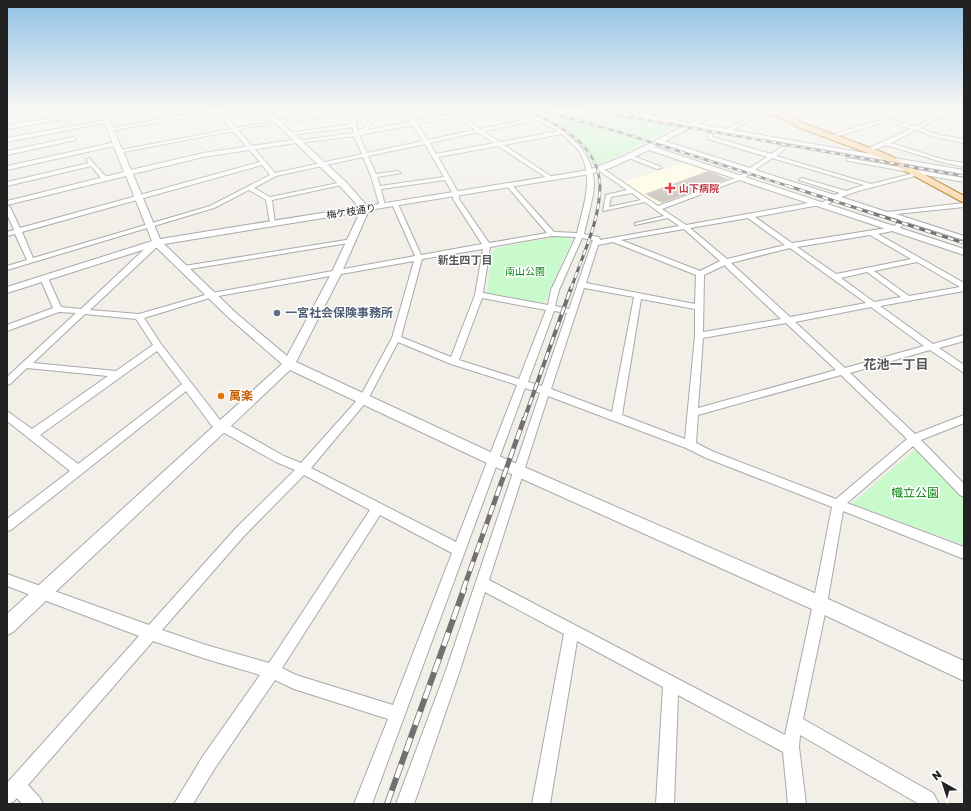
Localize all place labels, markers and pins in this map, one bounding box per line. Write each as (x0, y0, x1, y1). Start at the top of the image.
marker: 山下病院 (664, 182, 676, 194)
place label: 山下病院 (679, 182, 719, 194)
place label: 一宮社会保険事務所 (285, 305, 393, 320)
marker: 一宮社会保険事務所 (272, 308, 282, 318)
place label: 萬楽 (229, 388, 253, 403)
marker: 萬楽 (216, 391, 226, 401)

